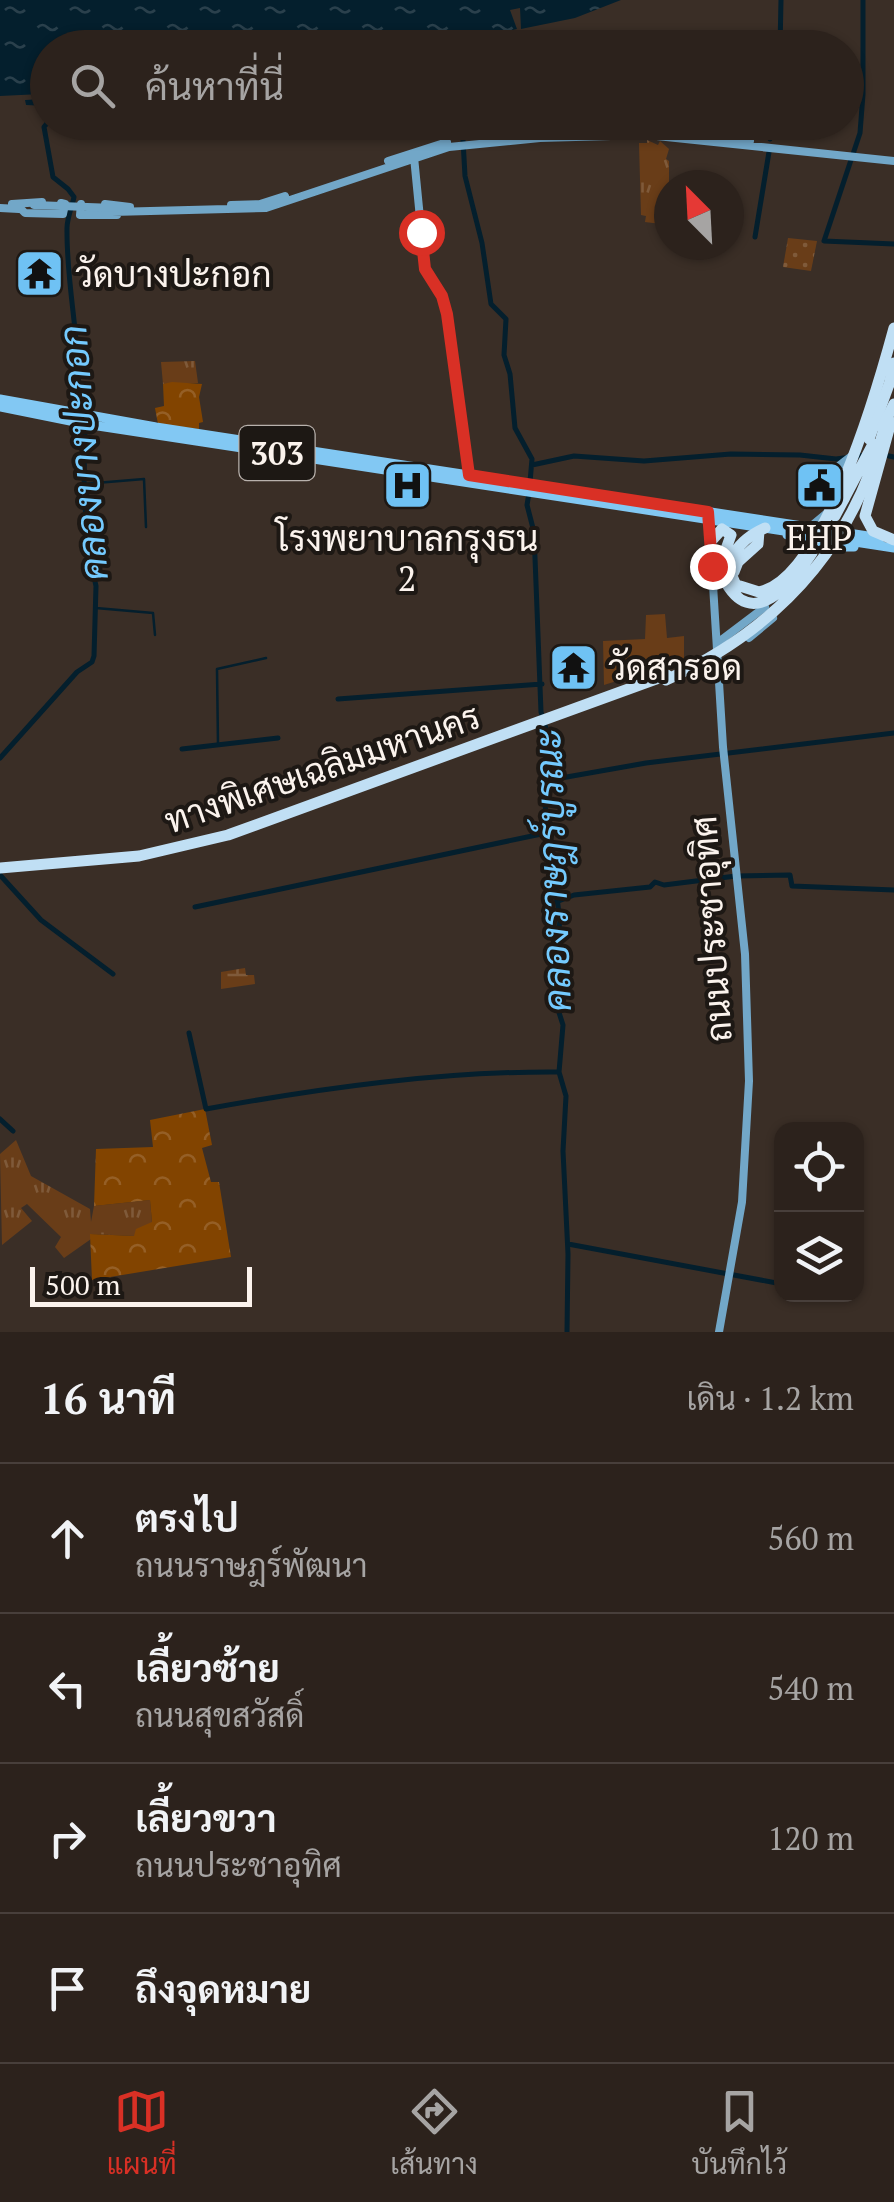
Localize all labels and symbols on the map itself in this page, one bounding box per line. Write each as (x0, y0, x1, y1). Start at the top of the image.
north arrow (654, 170, 744, 260)
route start (399, 210, 445, 256)
temple icon: วัดบางปะกอก (14, 248, 66, 300)
place label: วัดบางปะกอก (75, 251, 272, 297)
water label: คลองบางปะกอก (47, 323, 119, 583)
road number: 303 (240, 426, 314, 480)
public building icon: EHP (793, 459, 845, 511)
hospital icon: โรงพยาบาลกรุงธน 2 (381, 460, 433, 512)
place label: EHP (786, 514, 852, 560)
place label: โรงพยาบาลกรุงธน 2 (274, 515, 538, 601)
route end (690, 544, 736, 590)
temple icon: วัดสารอด (547, 641, 599, 693)
place label: วัดสารอด (608, 644, 742, 690)
street label: ทางพิเศษเฉลิมมหานคร (158, 692, 486, 844)
water label: คลองราษฎร์บูรณะ (522, 727, 583, 1013)
street label: ถนนประชาอุทิศ (680, 814, 744, 1043)
scale bar (30, 1262, 252, 1306)

